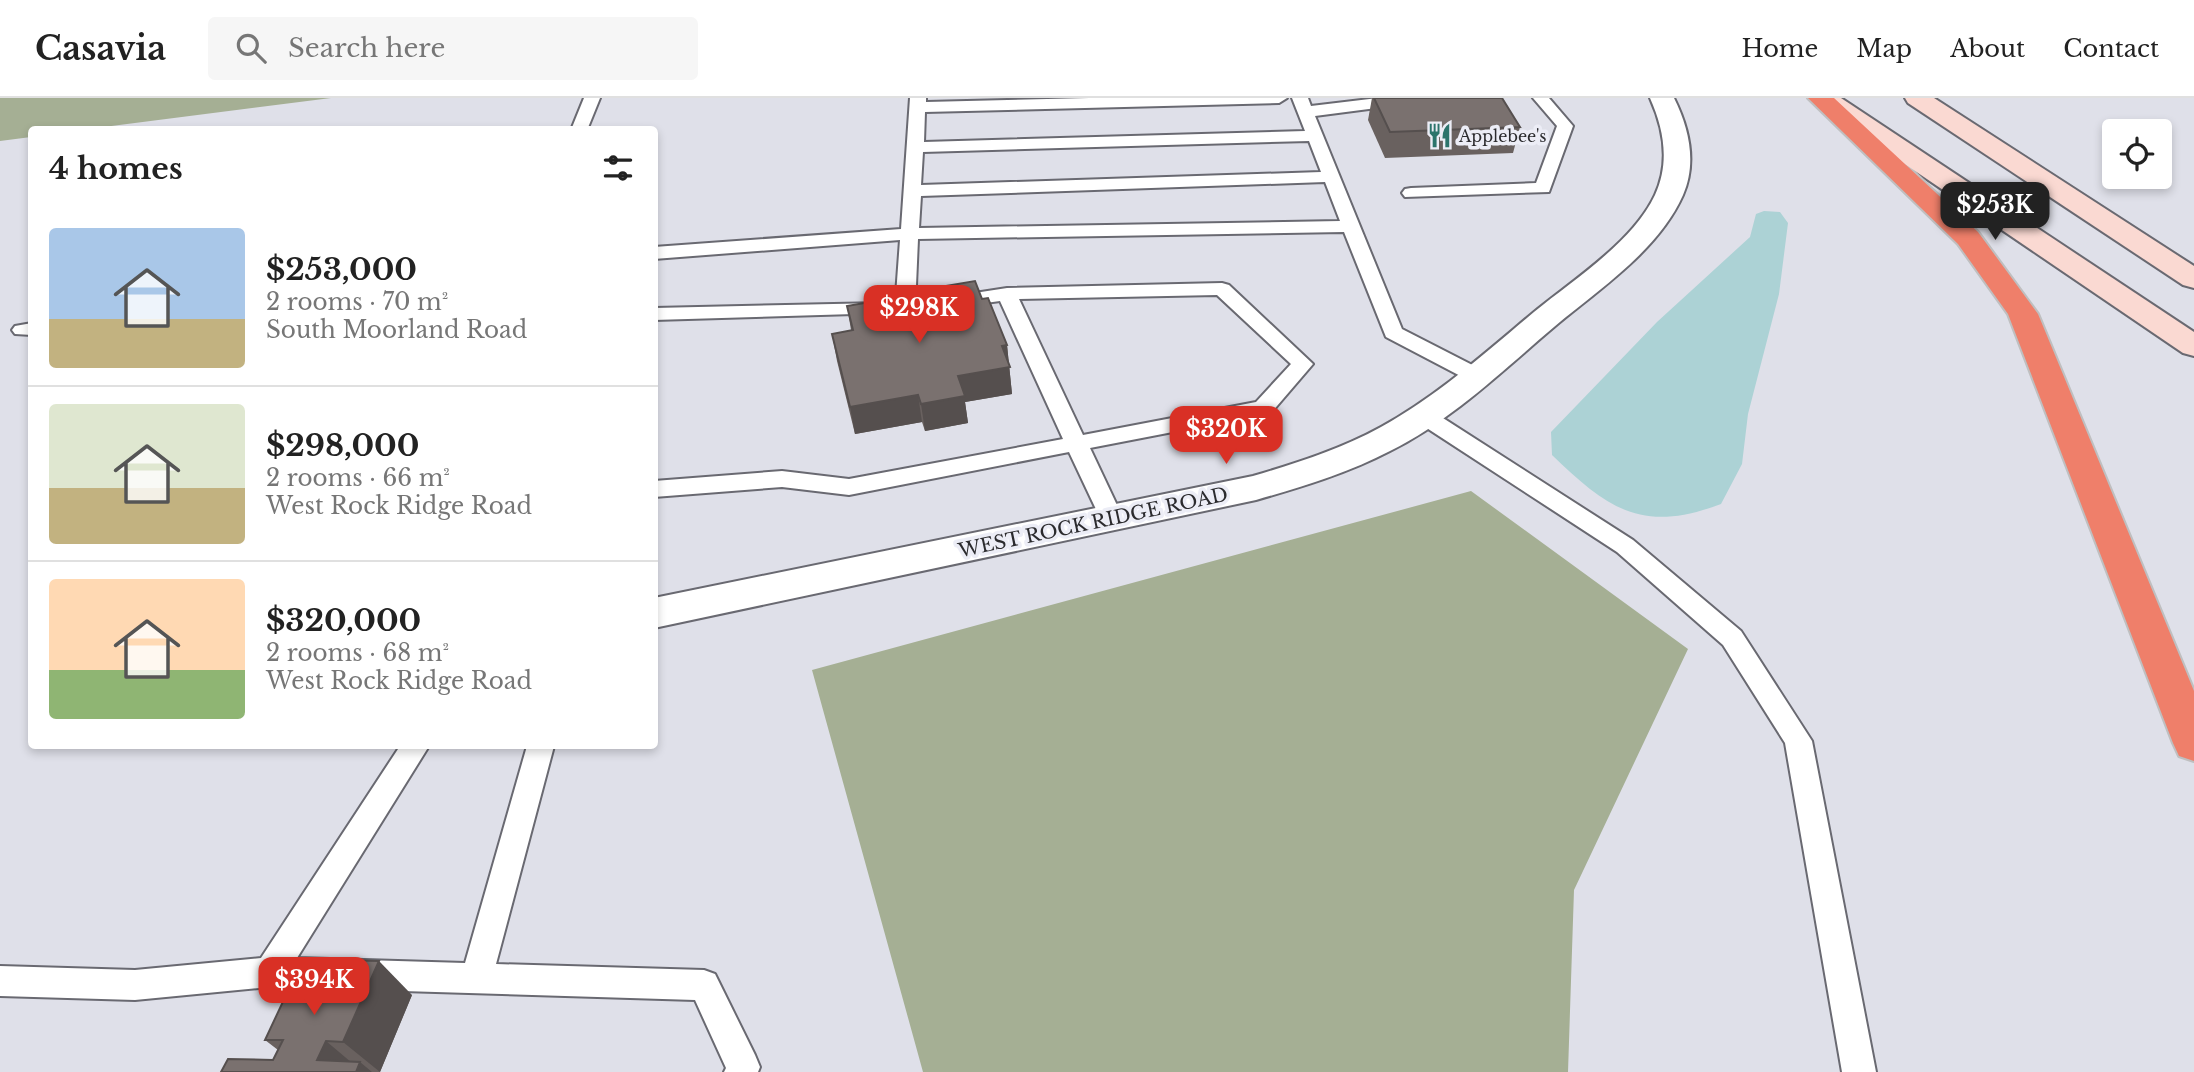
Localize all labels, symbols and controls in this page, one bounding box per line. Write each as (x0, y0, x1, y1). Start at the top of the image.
search box (208, 17, 698, 80)
text: Casavia (35, 28, 166, 69)
icon: search (232, 29, 270, 67)
text: Search here (288, 32, 445, 64)
text: Home (1742, 34, 1818, 63)
text: Map (1856, 34, 1912, 63)
text: About (1950, 34, 2025, 63)
text: Contact (2063, 34, 2159, 63)
map controls (2102, 119, 2172, 189)
button: locate (2102, 119, 2172, 189)
restaurant icon: Applebee's (1425, 122, 1453, 150)
place label: Applebee's (1458, 126, 1547, 146)
icon: filters (599, 149, 637, 187)
text: 4 homes (49, 150, 183, 187)
pin: $253K (1946, 183, 2044, 242)
text: $253K (1956, 191, 2034, 219)
text: $253,000 (266, 251, 417, 288)
icon: home (105, 256, 189, 340)
pin: $298K (870, 286, 968, 345)
text: 2 rooms · 70 m² (266, 288, 448, 316)
text: $298K (880, 294, 958, 322)
text: South Moorland Road (266, 316, 527, 344)
pin: $320K (1177, 406, 1275, 466)
text: $320K (1186, 415, 1266, 443)
text: $298,000 (266, 427, 419, 464)
icon: home (105, 432, 189, 516)
text: 2 rooms · 66 m² (266, 464, 450, 492)
street label: WEST ROCK RIDGE ROAD (955, 483, 1230, 563)
text: West Rock Ridge Road (266, 492, 532, 520)
text: $320,000 (266, 602, 421, 639)
icon: home (105, 607, 189, 691)
text: 2 rooms · 68 m² (266, 639, 449, 667)
text: West Rock Ridge Road (266, 667, 532, 695)
pin: $394K (265, 958, 363, 1017)
text: $394K (274, 966, 354, 994)

